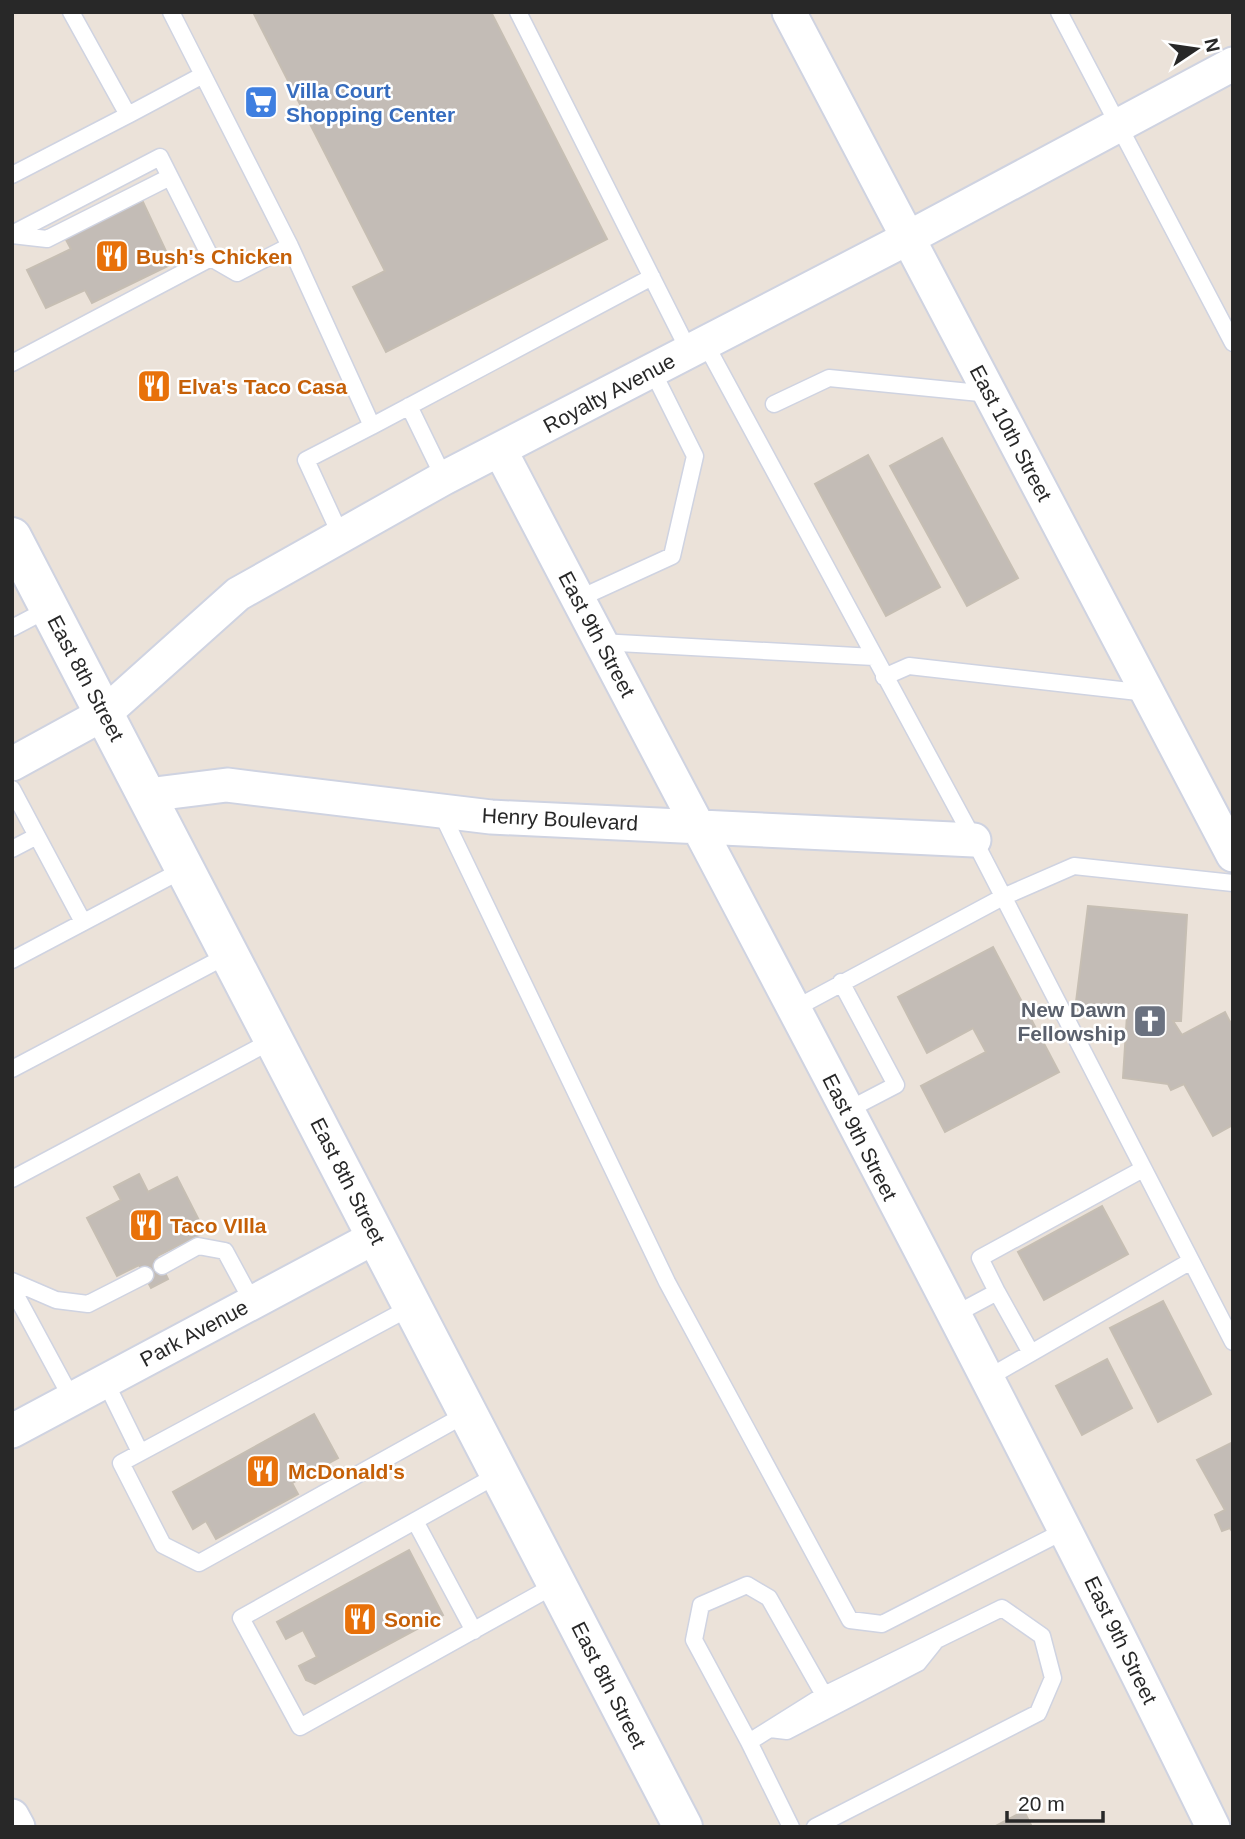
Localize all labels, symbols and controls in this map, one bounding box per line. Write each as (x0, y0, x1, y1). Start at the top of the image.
north arrow (1161, 14, 1231, 84)
text: N (1200, 36, 1224, 54)
place label: Villa Court Shopping Center (286, 79, 455, 126)
supermarket icon: Villa Court Shopping Center (242, 83, 280, 121)
restaurant icon: Bush's Chicken (93, 237, 131, 275)
place label: Bush's Chicken (136, 245, 293, 268)
street label: Royalty Avenue (539, 349, 679, 437)
street label: East 10th Street (965, 361, 1057, 505)
restaurant icon: Elva's Taco Casa (135, 367, 173, 405)
place label: Elva's Taco Casa (178, 375, 348, 398)
street label: East 9th Street (554, 567, 640, 701)
street label: East 8th Street (43, 611, 129, 745)
street label: Henry Boulevard (481, 803, 639, 835)
place label: New Dawn Fellowship (1017, 998, 1126, 1045)
church icon: New Dawn Fellowship (1131, 1002, 1169, 1040)
street label: East 9th Street (818, 1070, 902, 1204)
street label: East 8th Street (306, 1114, 390, 1248)
restaurant icon: Taco VIlla (127, 1206, 165, 1244)
place label: Taco VIlla (170, 1214, 267, 1237)
street label: Park Avenue (136, 1295, 252, 1371)
restaurant icon: McDonald's (244, 1452, 282, 1490)
place label: McDonald's (288, 1460, 405, 1483)
street label: East 9th Street (1080, 1573, 1162, 1708)
restaurant icon: Sonic (341, 1600, 379, 1638)
place label: Sonic (384, 1608, 441, 1631)
street label: East 8th Street (567, 1618, 651, 1752)
scale bar (1007, 1780, 1103, 1824)
text: 20 m (1018, 1792, 1065, 1815)

